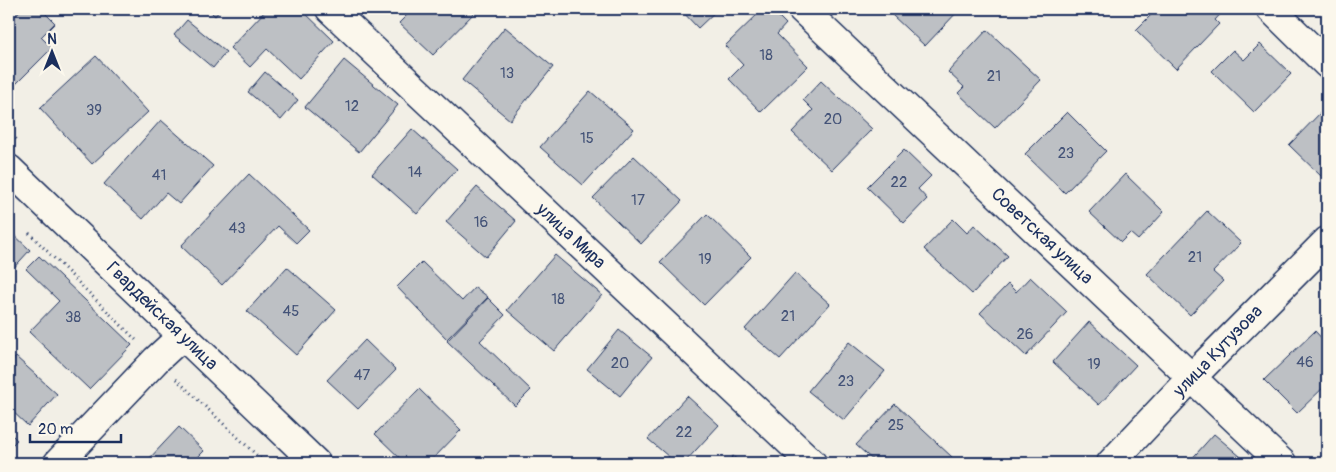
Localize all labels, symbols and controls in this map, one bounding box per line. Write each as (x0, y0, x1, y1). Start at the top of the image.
north arrow (28, 28, 78, 78)
text: N (47, 31, 57, 48)
house number: 18 (759, 46, 773, 65)
house number: 13 (500, 64, 514, 83)
house number: 21 (987, 67, 1001, 86)
house number: 12 (345, 97, 359, 116)
house number: 39 (86, 101, 102, 120)
house number: 20 (824, 110, 842, 129)
house number: 15 (580, 129, 594, 148)
house number: 23 (1058, 144, 1074, 163)
house number: 14 (408, 163, 423, 182)
house number: 41 (152, 166, 166, 185)
house number: 22 (891, 173, 907, 192)
street label: Советская улица (986, 183, 1098, 289)
house number: 17 (631, 191, 645, 210)
street label: улица Мира (531, 197, 610, 274)
house number: 16 (474, 213, 488, 232)
house number: 43 (228, 219, 246, 238)
house number: 21 (1188, 248, 1202, 267)
house number: 19 (698, 250, 712, 269)
street label: Гвардейская улица (101, 257, 223, 375)
house number: 18 (551, 290, 565, 309)
street label: улица Кутузова (1168, 300, 1268, 403)
house number: 45 (283, 302, 299, 321)
house number: 21 (781, 307, 795, 326)
house number: 38 (65, 308, 81, 327)
house number: 26 (1016, 325, 1034, 344)
house number: 46 (1296, 353, 1314, 372)
house number: 20 (611, 354, 629, 373)
house number: 19 (1087, 355, 1101, 374)
house number: 47 (354, 366, 370, 385)
house number: 23 (838, 372, 854, 391)
scale bar (30, 412, 121, 444)
house number: 25 (888, 416, 904, 435)
text: 20 m (38, 420, 73, 439)
house number: 22 (676, 423, 692, 442)

